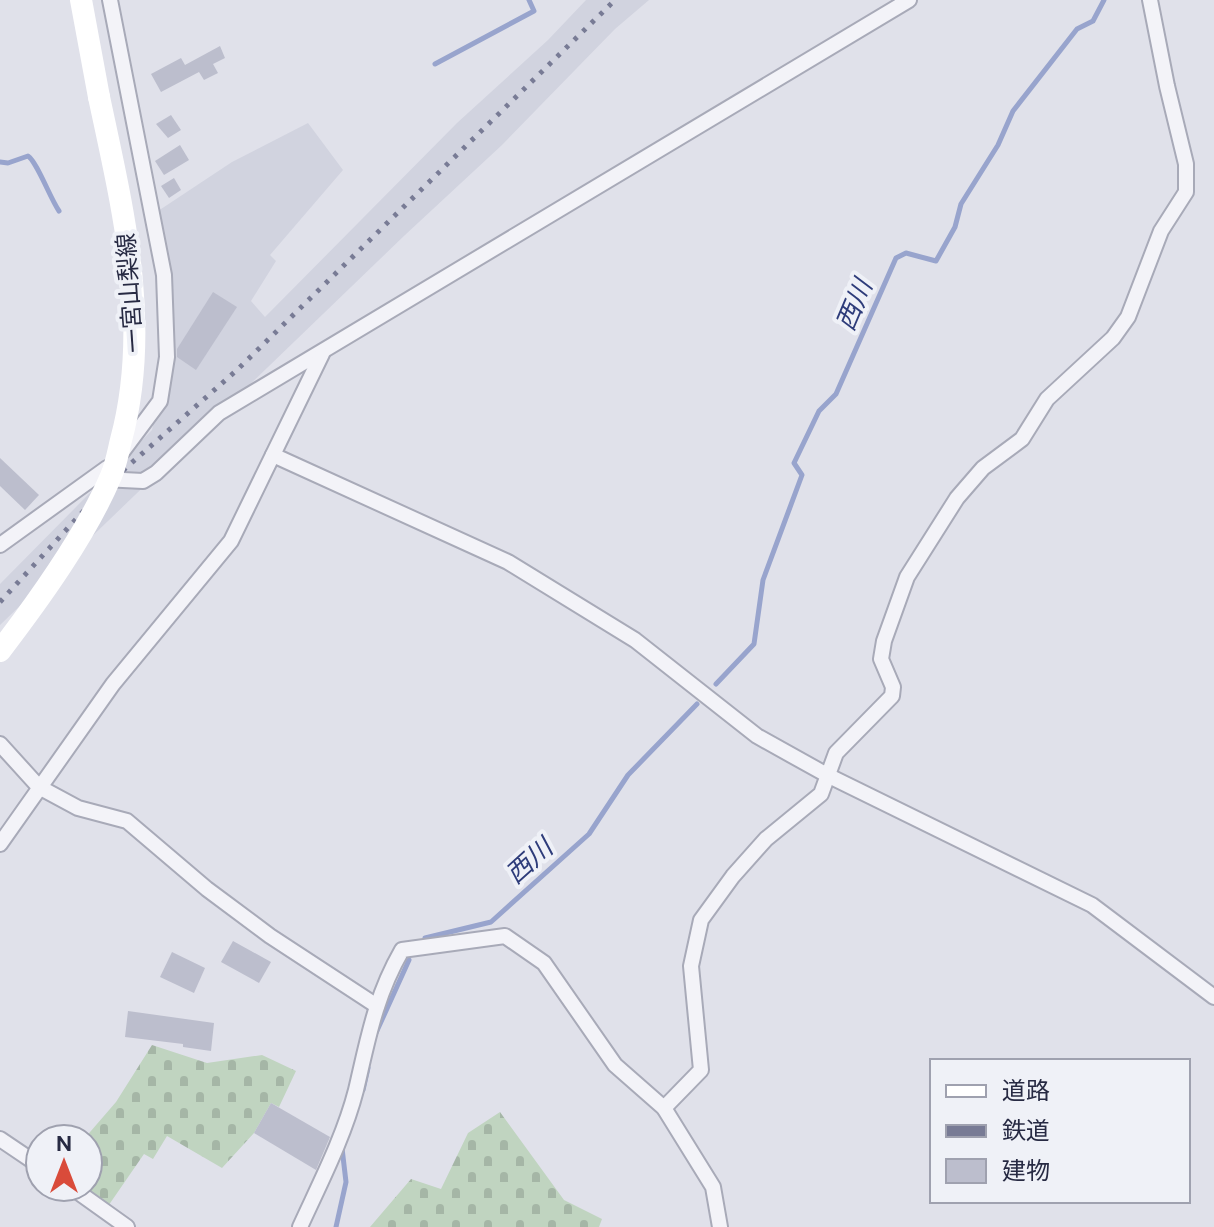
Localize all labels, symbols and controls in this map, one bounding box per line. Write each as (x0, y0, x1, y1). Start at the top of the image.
street label: 一宮山梨線 (110, 232, 149, 354)
water label: 西川 (828, 272, 881, 336)
water label: 西川 (498, 829, 562, 891)
legend (930, 1059, 1190, 1203)
text: 道路 (1002, 1075, 1050, 1106)
text: 鉄道 (1002, 1115, 1050, 1146)
north arrow (24, 1123, 104, 1203)
text: N (56, 1129, 72, 1158)
text: 建物 (1002, 1155, 1050, 1186)

